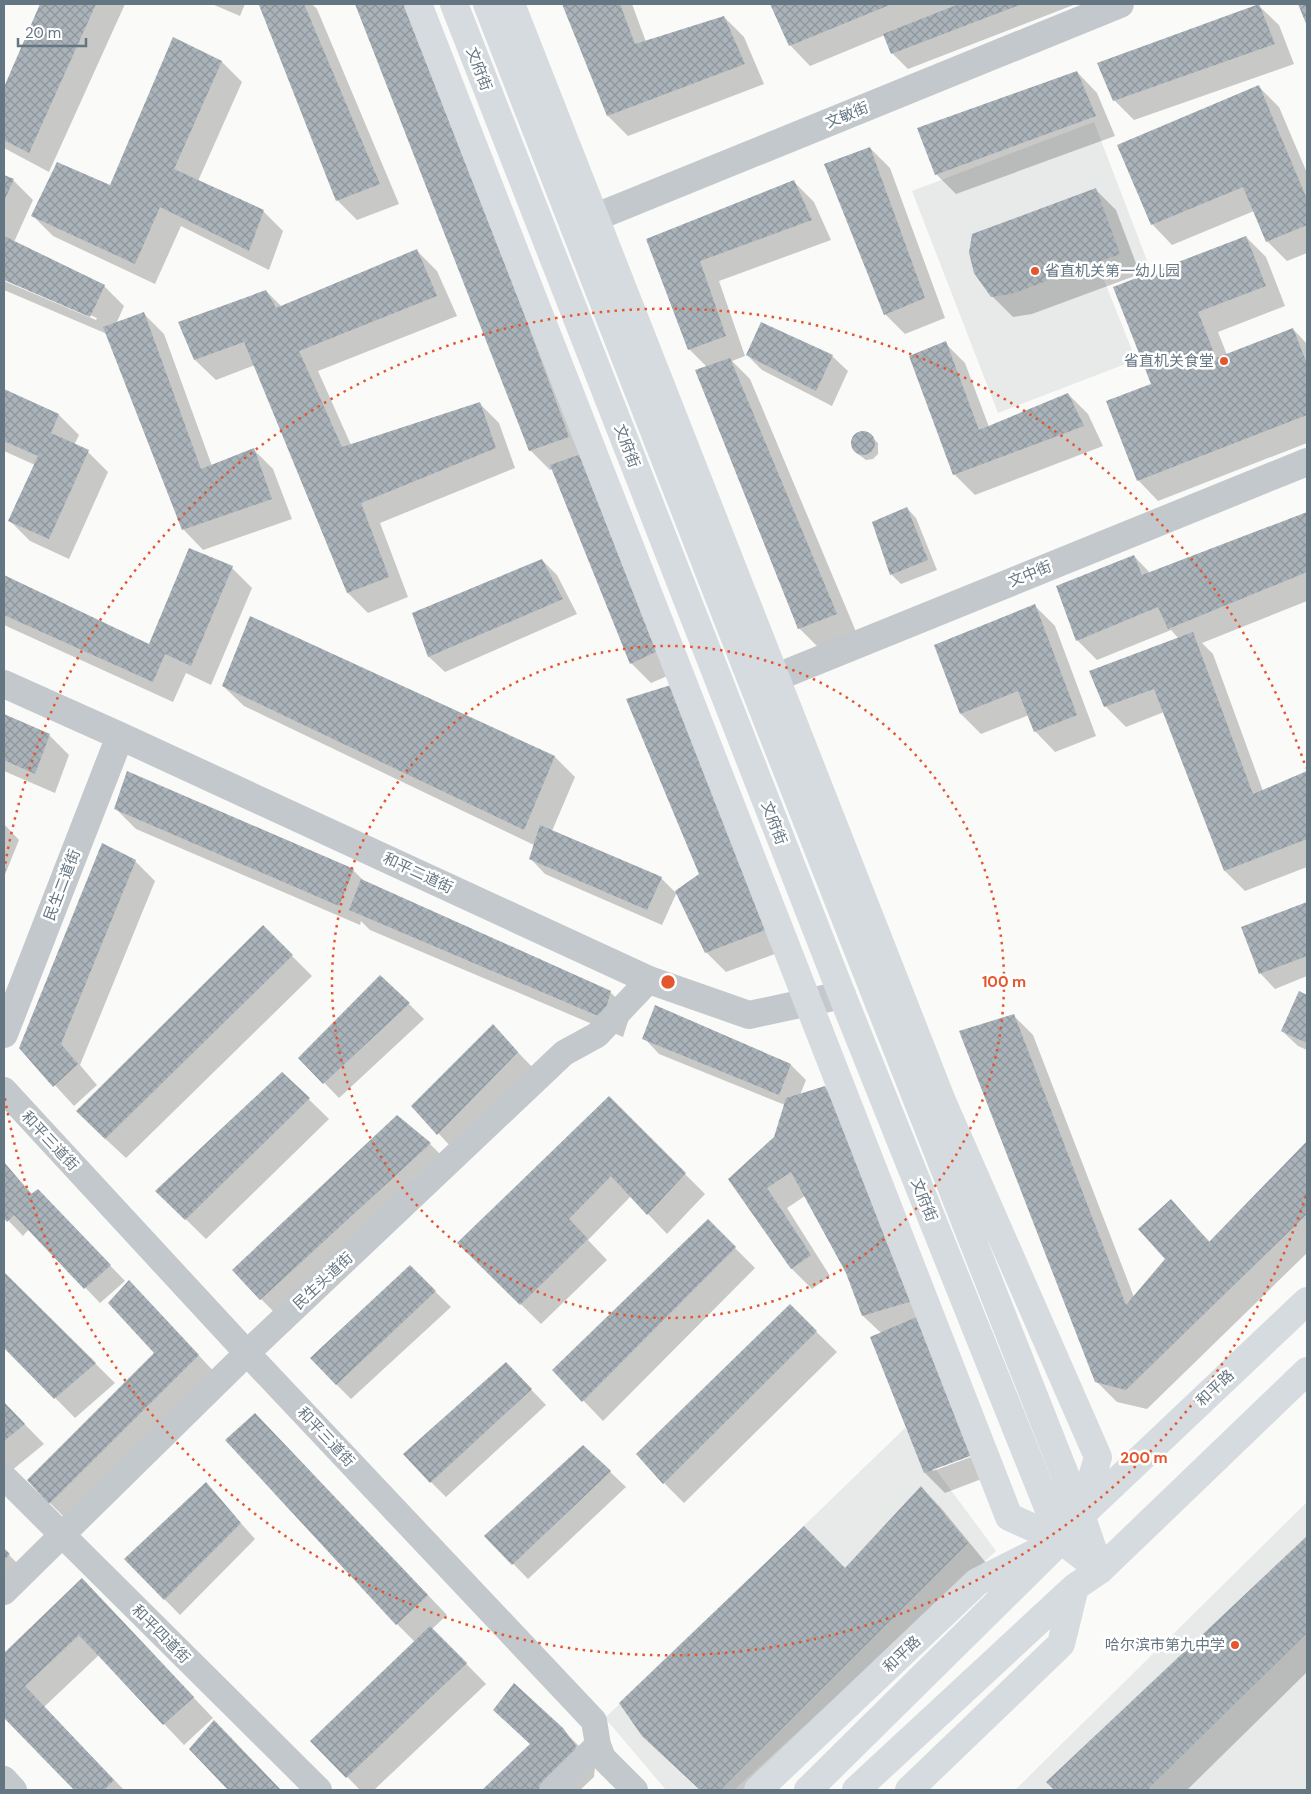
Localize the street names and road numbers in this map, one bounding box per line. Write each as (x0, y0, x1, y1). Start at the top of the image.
street label: 文府街 (462, 44, 496, 94)
street label: 文敏街 (822, 97, 872, 133)
street label: 文府街 (610, 421, 644, 471)
street label: 文中街 (1005, 556, 1055, 592)
street label: 文府街 (757, 798, 791, 848)
street label: 民生二道街 (39, 846, 85, 924)
street label: 和平二道街 (380, 848, 456, 898)
street label: 和平三道街 (17, 1107, 83, 1175)
street label: 文府街 (906, 1175, 942, 1225)
street label: 民生头道街 (289, 1248, 357, 1314)
street label: 和平路 (1192, 1365, 1238, 1411)
street label: 和平三道街 (293, 1403, 359, 1471)
street label: 和平四道街 (127, 1600, 195, 1668)
street label: 和平路 (879, 1631, 925, 1677)

